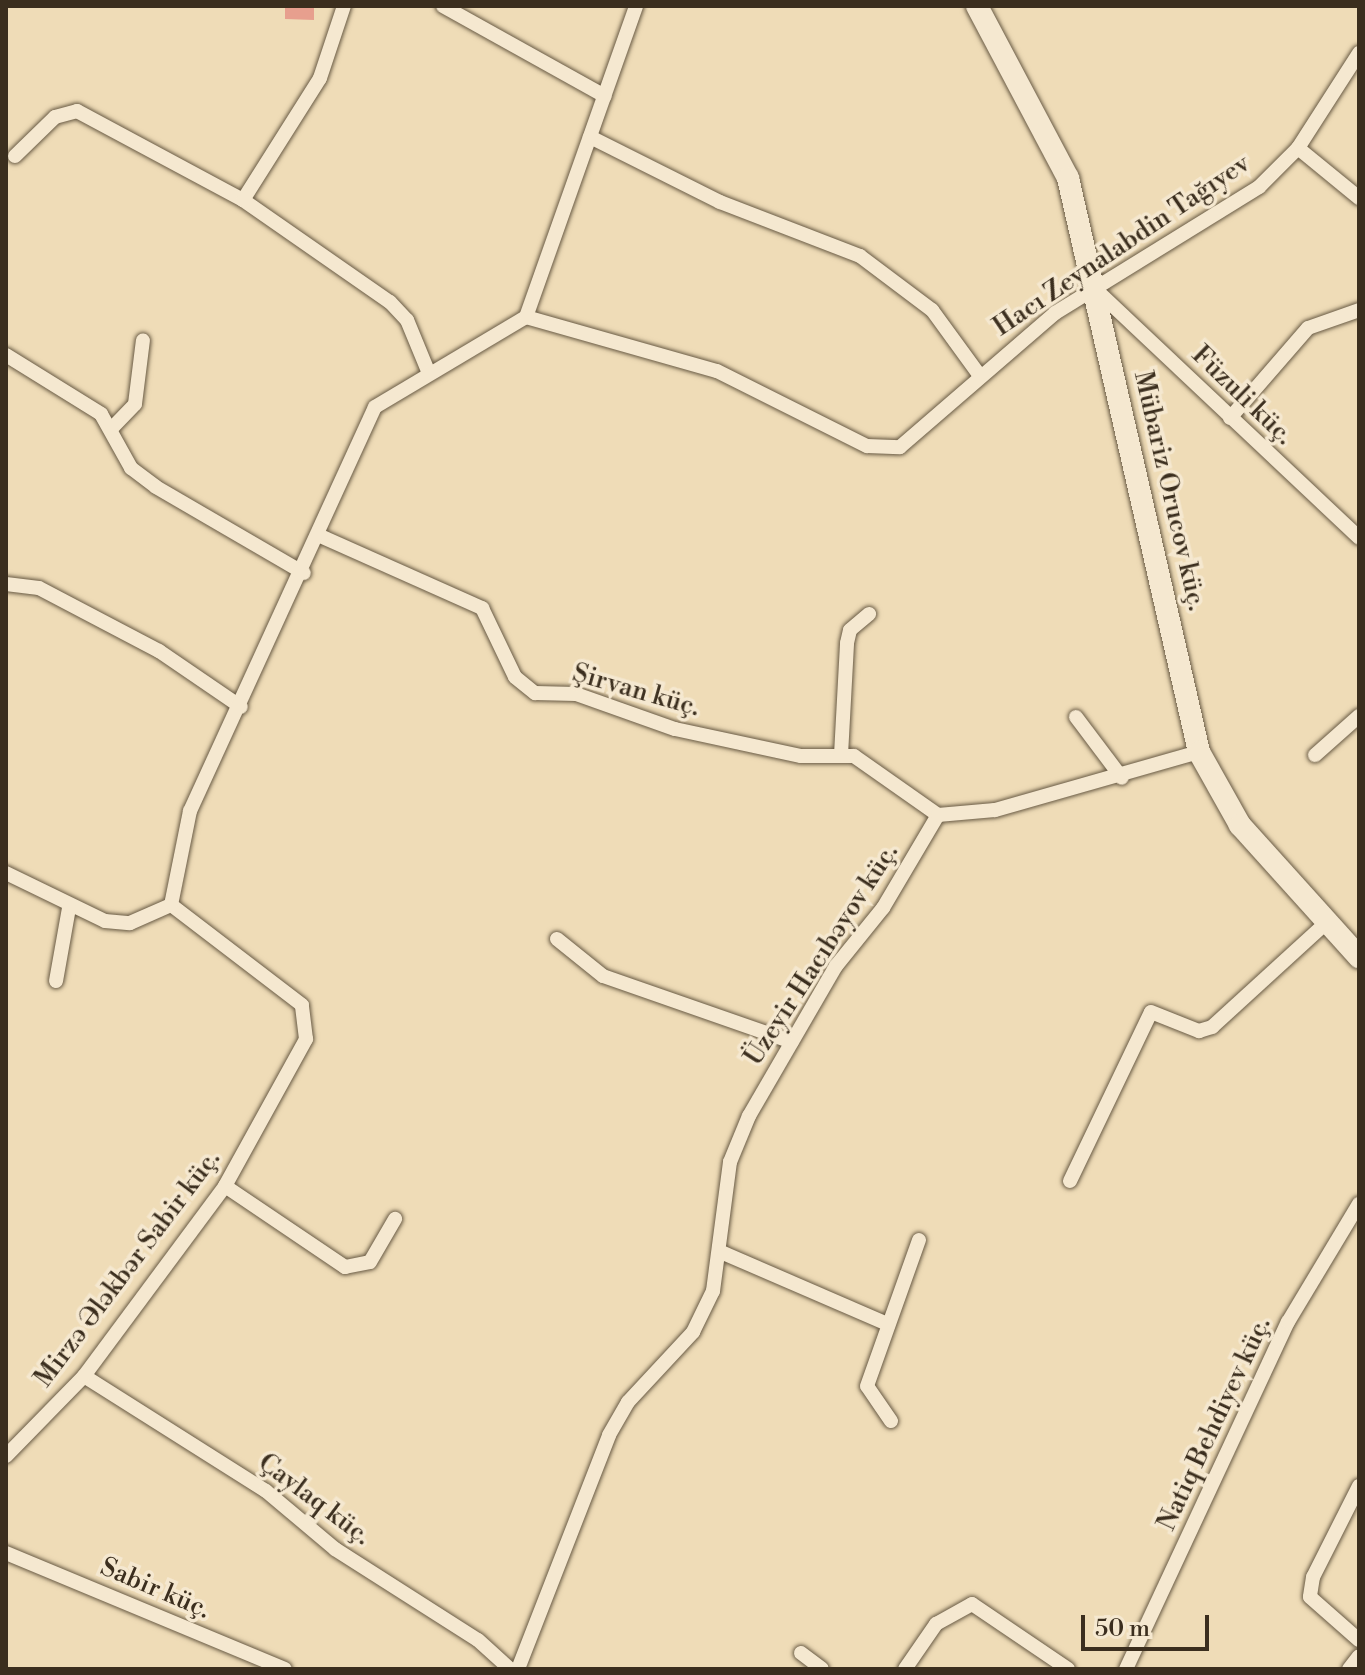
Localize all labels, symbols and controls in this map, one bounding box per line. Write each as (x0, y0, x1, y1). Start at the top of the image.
street label: Hacı Zeynalabdin Tağıyev (988, 149, 1256, 343)
street label: Füzuli küç. (1185, 340, 1299, 452)
street label: Mübariz Orucov küç. (1126, 368, 1212, 614)
street label: Şirvan küç. (569, 658, 703, 724)
street label: Üzeyir Hacıbəyov küç. (739, 838, 905, 1072)
street label: Mirzə Ələkbər Sabir küç. (29, 1144, 227, 1394)
street label: Natiq Behdiyev küç. (1152, 1312, 1278, 1536)
street label: Çaylaq küç. (252, 1448, 376, 1552)
street label: Sabir küç. (95, 1552, 215, 1626)
scale bar (1085, 1599, 1213, 1649)
text: 50 m (1095, 1614, 1150, 1644)

